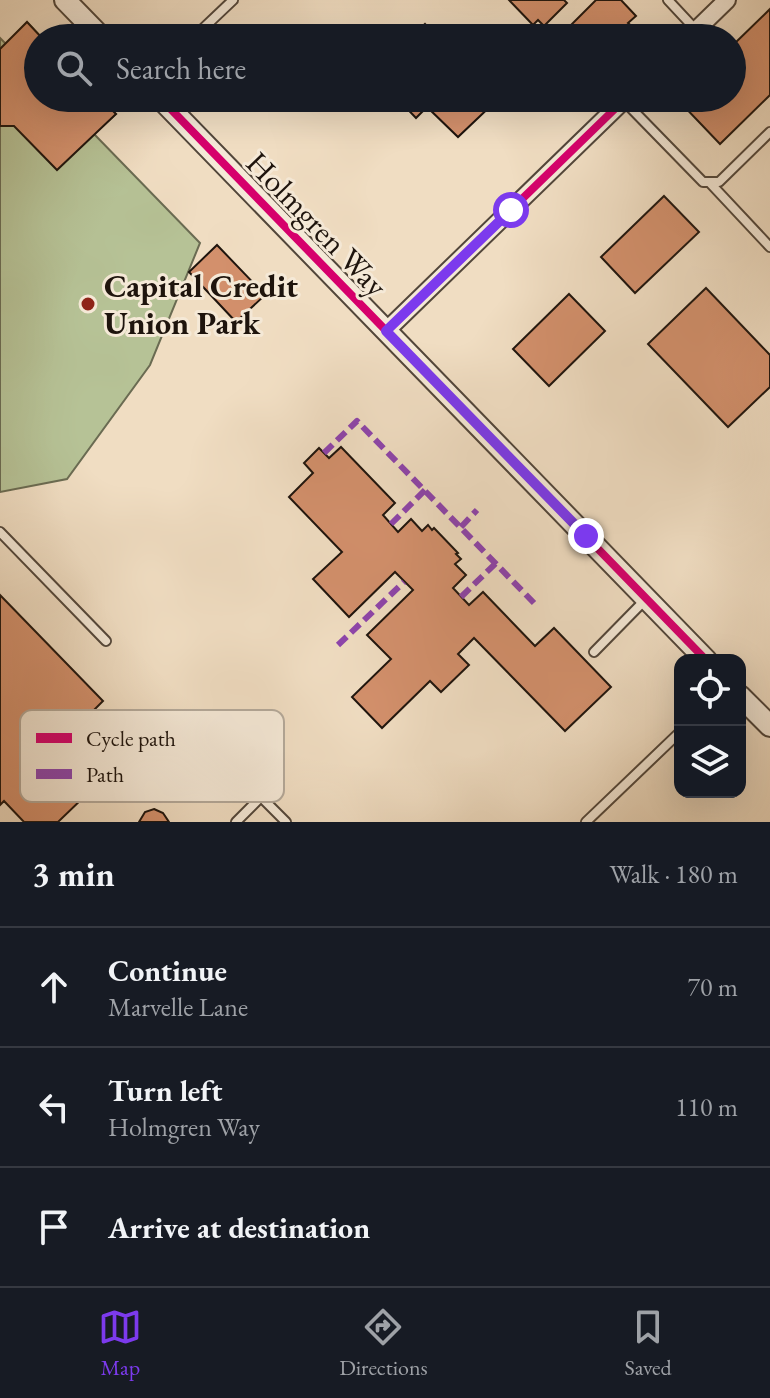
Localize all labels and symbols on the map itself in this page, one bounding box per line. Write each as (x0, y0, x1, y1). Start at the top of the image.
street label: Holmgren Way (237, 142, 398, 306)
route start (493, 192, 529, 228)
place label: Capital Credit Union Park (104, 265, 298, 344)
marker: Capital Credit Union Park (79, 295, 97, 313)
route end (568, 518, 604, 554)
legend (20, 710, 284, 802)
text: Cycle path (86, 724, 176, 753)
text: Path (86, 760, 124, 789)

